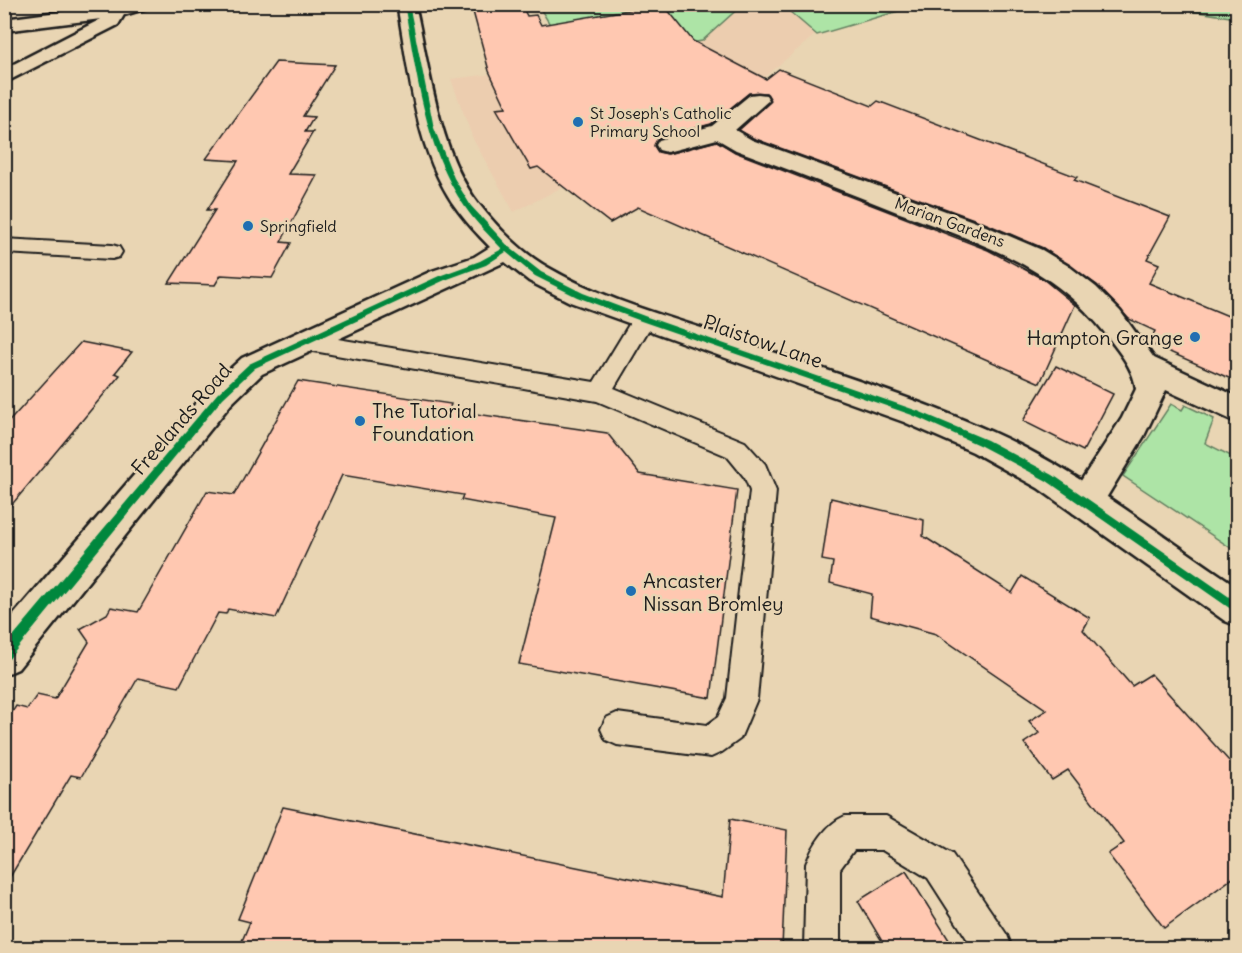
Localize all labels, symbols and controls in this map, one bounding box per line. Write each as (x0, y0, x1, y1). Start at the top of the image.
place label: St Joseph's Catholic Primary School (590, 103, 732, 141)
marker: St Joseph's Catholic Primary School (571, 115, 585, 129)
street label: Marian Gardens (892, 193, 1008, 251)
place label: Springfield (260, 216, 337, 236)
marker: Springfield (241, 219, 255, 233)
street label: Plaistow Lane (700, 309, 826, 373)
place label: Hampton Grange (1027, 325, 1183, 350)
marker: Hampton Grange (1188, 330, 1202, 344)
street label: Freelands Road (126, 358, 236, 480)
place label: The Tutorial Foundation (372, 398, 477, 446)
marker: The Tutorial Foundation (353, 414, 367, 428)
place label: Ancaster Nissan Bromley (643, 568, 784, 616)
marker: Ancaster Nissan Bromley (624, 584, 638, 598)

